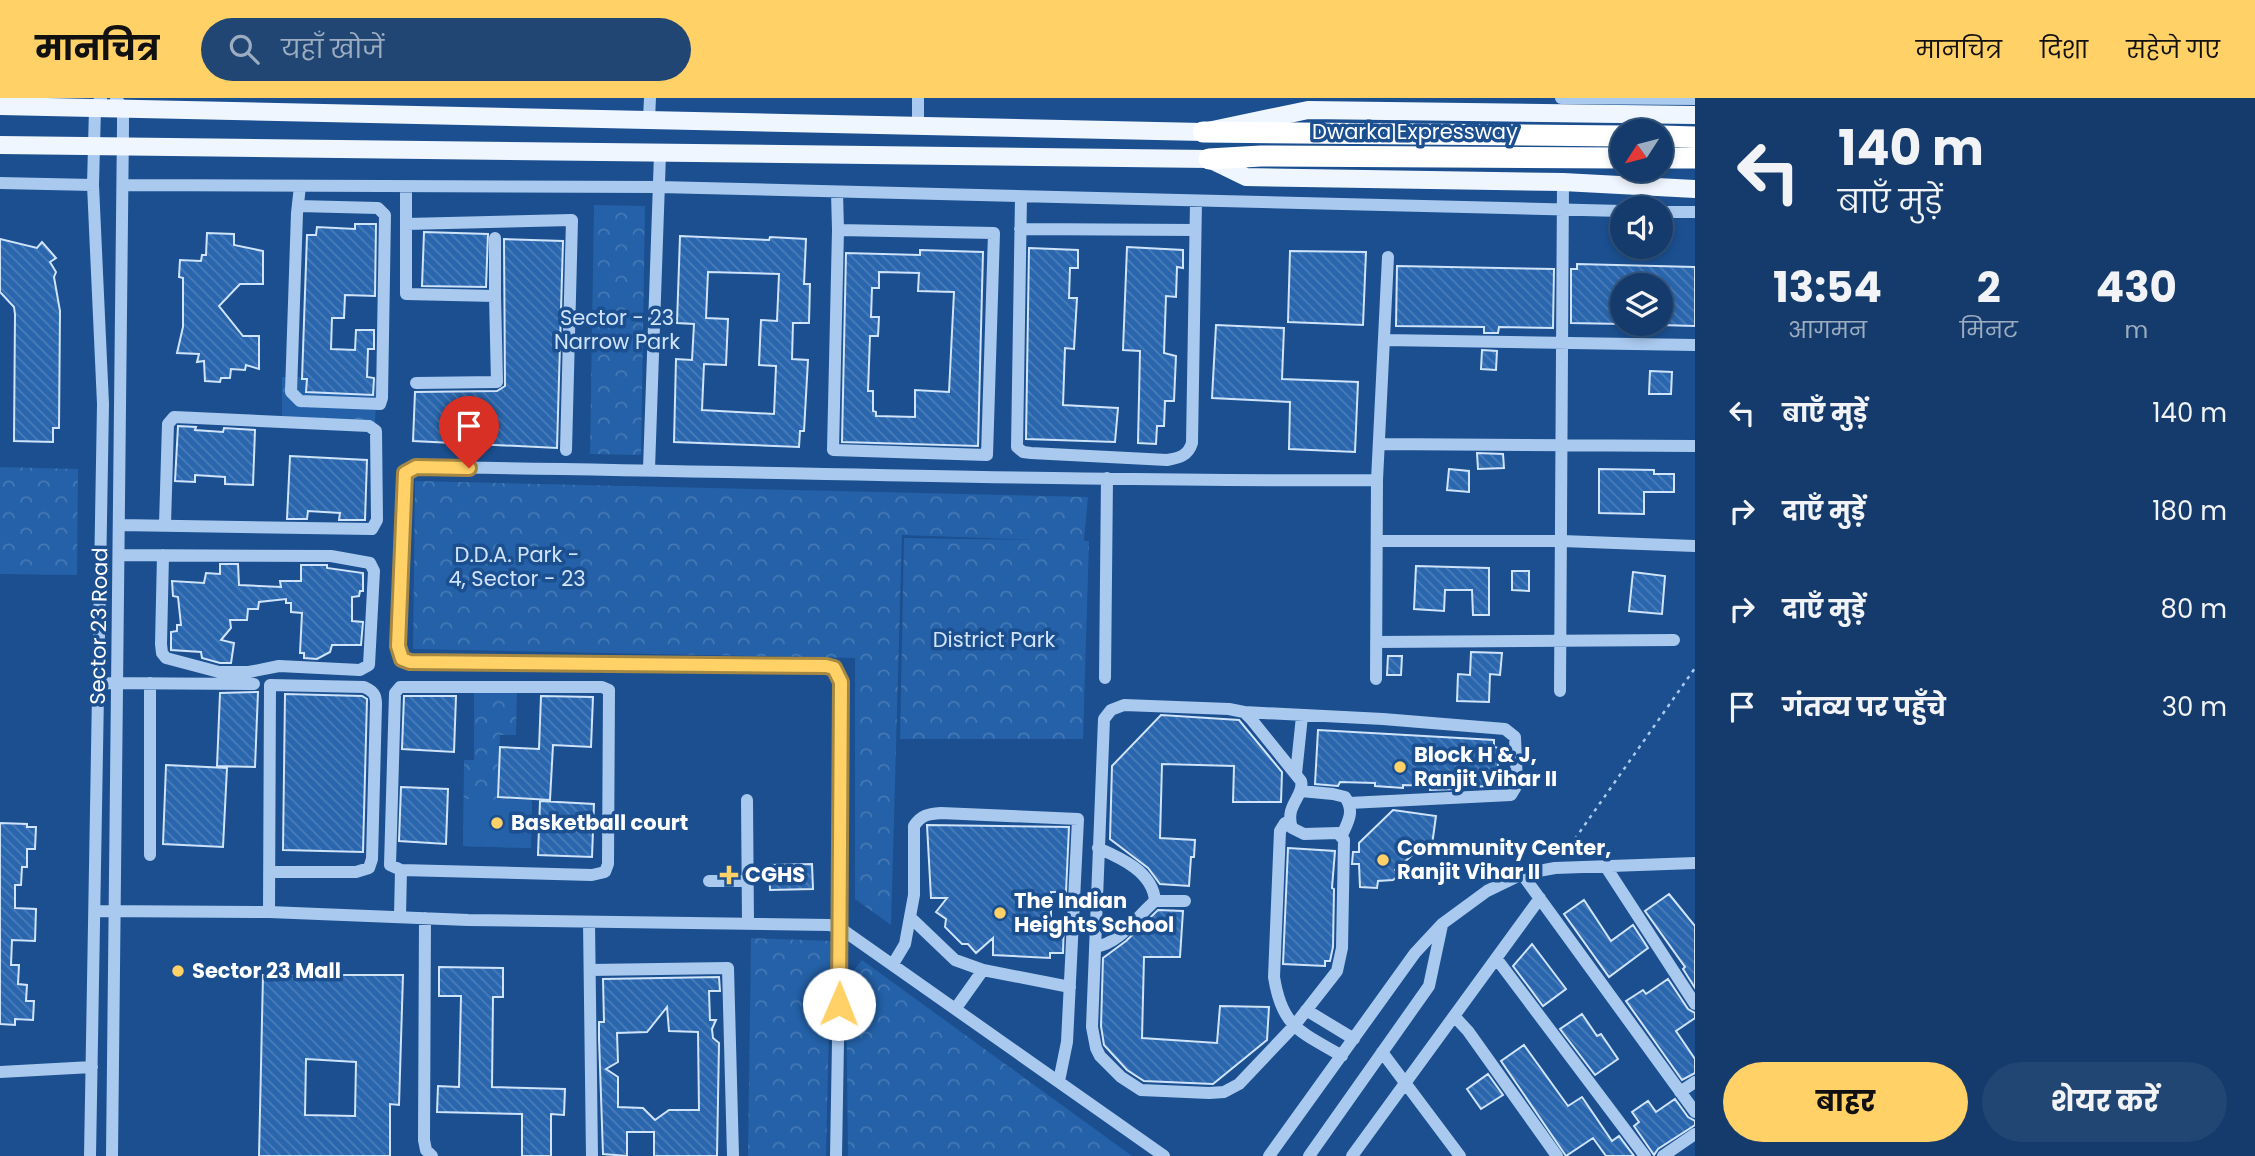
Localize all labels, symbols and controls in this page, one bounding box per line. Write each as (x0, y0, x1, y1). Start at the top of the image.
search box (201, 18, 691, 81)
text: मानचित्र (35, 25, 159, 72)
icon: search (225, 30, 263, 68)
text: यहाँ खोजें (281, 31, 384, 67)
text: मानचित्र (1916, 33, 2002, 66)
text: दिशा (2040, 33, 2088, 66)
text: सहेजे गए (2126, 33, 2220, 66)
text: 140 m (1838, 114, 1984, 182)
street label: Dwarka Expressway (1312, 117, 1518, 146)
north arrow (1610, 119, 1673, 182)
map controls (1610, 119, 1673, 336)
icon: left (1723, 126, 1814, 217)
text: बाएँ मुड़ें (1838, 179, 1942, 224)
button: sound (1610, 196, 1673, 259)
text: 13:54 (1773, 258, 1882, 317)
text: 2 (1977, 258, 2001, 317)
text: 430 (2096, 258, 2177, 317)
button: layers (1610, 273, 1673, 336)
park label: Sector - 23 Narrow Park (554, 303, 680, 356)
text: आगमन (1788, 314, 1867, 346)
text: मिनट (1960, 314, 2018, 346)
text: m (2125, 314, 2148, 346)
icon: left (1723, 394, 1761, 432)
text: बाएँ मुड़ें (1782, 395, 1867, 431)
text: 140 m (2152, 395, 2227, 431)
pin (439, 396, 499, 468)
icon: arrive (450, 407, 488, 445)
icon: right (1723, 492, 1761, 530)
text: दाएँ मुड़ें (1782, 493, 1865, 529)
text: 180 m (2152, 493, 2227, 529)
park label: D.D.A. Park - 4, Sector - 23 (448, 540, 586, 593)
street label: Sector 23 Road (83, 547, 114, 705)
icon: right (1723, 590, 1761, 628)
text: दाएँ मुड़ें (1782, 591, 1865, 627)
text: 80 m (2161, 591, 2227, 627)
park label: District Park (933, 625, 1055, 654)
icon: arrive (1723, 688, 1761, 726)
text: गंतव्य पर पहुँचे (1782, 689, 1946, 725)
text: 30 m (2162, 689, 2227, 725)
place label: Block H & J, Ranjit Vihar II (1414, 740, 1557, 793)
marker: Block H & J, Ranjit Vihar II (1392, 759, 1408, 775)
place label: Basketball court (511, 808, 688, 837)
marker: Basketball court (489, 815, 505, 831)
place label: Community Center, Ranjit Vihar II (1397, 833, 1611, 886)
marker: Community Center, Ranjit Vihar II (1375, 852, 1391, 868)
place label: CGHS (745, 860, 805, 889)
marker: CGHS (719, 865, 739, 885)
place label: The Indian Heights School (1014, 886, 1174, 939)
marker: The Indian Heights School (992, 905, 1008, 921)
place label: Sector 23 Mall (192, 956, 341, 985)
marker: Sector 23 Mall (170, 963, 186, 979)
position arrow (802, 967, 876, 1041)
button: बाहर (1723, 1062, 1968, 1142)
button: शेयर करें (1982, 1062, 2227, 1142)

